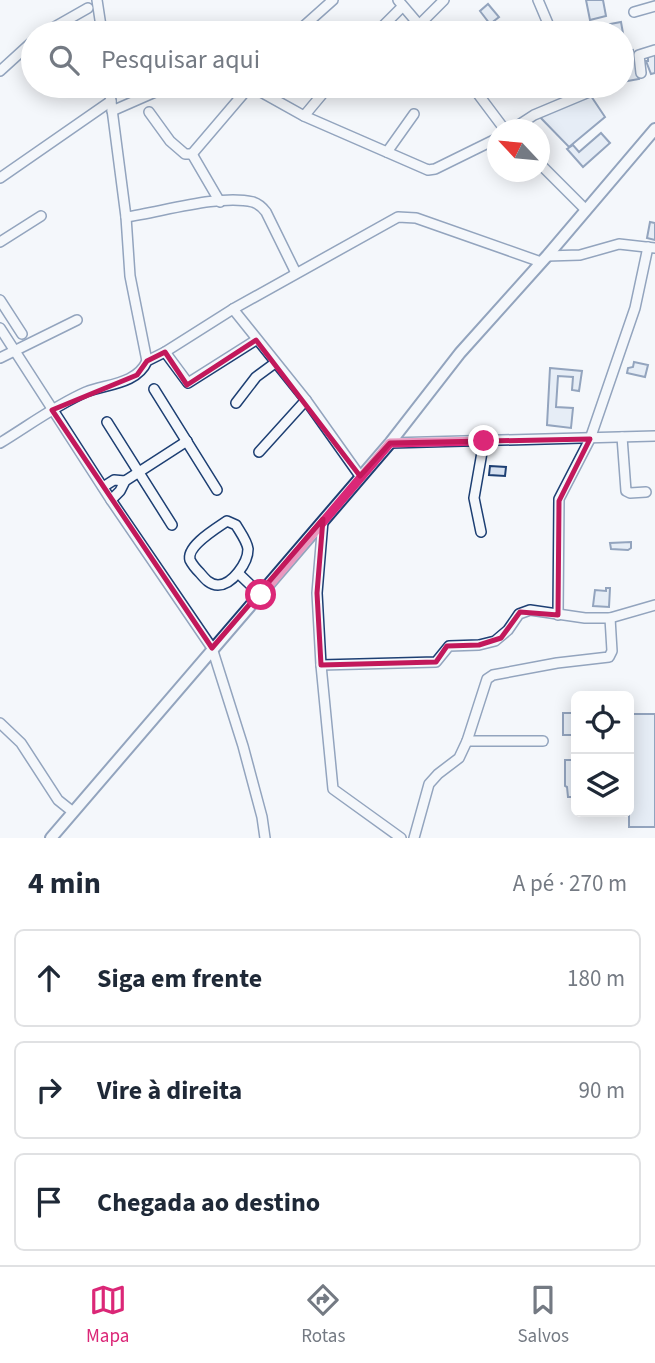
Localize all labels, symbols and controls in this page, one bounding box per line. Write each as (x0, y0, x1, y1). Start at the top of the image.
search box (21, 21, 634, 98)
icon: search (45, 41, 83, 79)
text: Pesquisar aqui (101, 41, 260, 78)
north arrow (487, 119, 550, 182)
route end (468, 425, 499, 456)
route start (245, 579, 276, 610)
map controls (571, 691, 634, 817)
button: locate (571, 691, 634, 754)
button: layers (571, 754, 634, 817)
text: 4 min (28, 862, 101, 905)
text: A pé · 270 m (513, 867, 627, 900)
icon: ahead (30, 959, 68, 997)
text: Siga em frente (97, 960, 262, 997)
text: 180 m (567, 962, 625, 995)
icon: right (30, 1071, 68, 1109)
text: Vire à direita (97, 1072, 242, 1109)
text: 90 m (578, 1074, 625, 1107)
icon: arrive (30, 1183, 68, 1221)
text: Chegada ao destino (97, 1184, 320, 1221)
tab: Mapa (86, 1281, 129, 1350)
tab: Rotas (301, 1281, 345, 1350)
tab: Salvos (517, 1281, 569, 1350)

